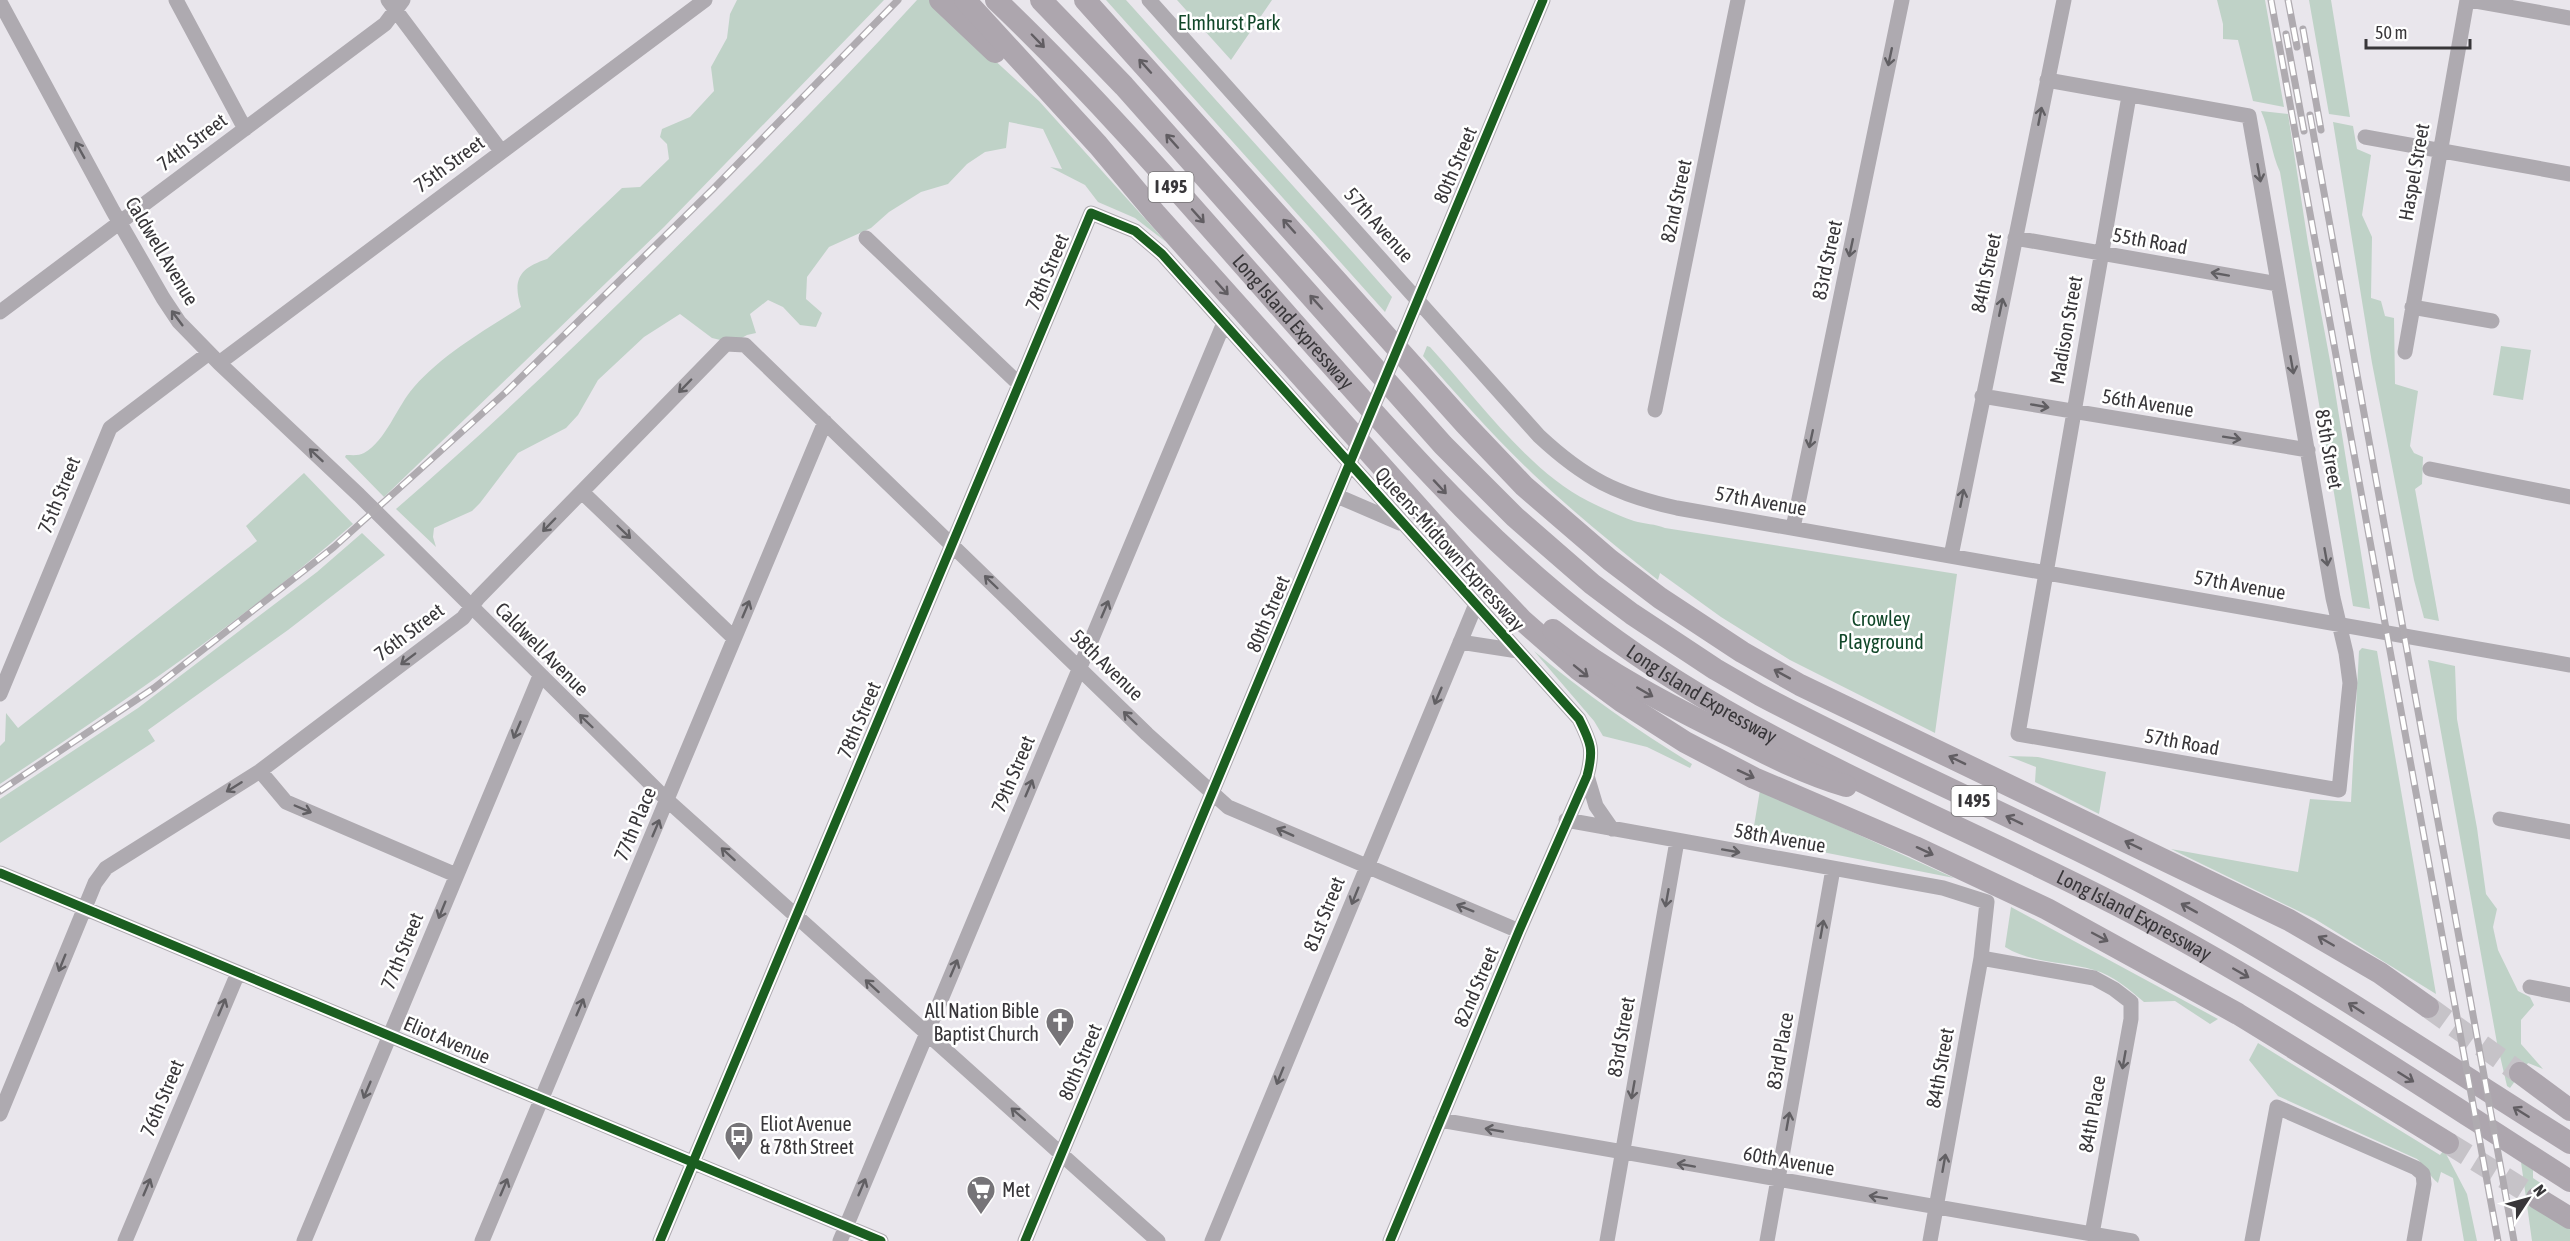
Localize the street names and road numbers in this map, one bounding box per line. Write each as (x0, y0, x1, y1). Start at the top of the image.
street label: 74th Street (152, 108, 231, 175)
street label: Haspel Street (2394, 121, 2433, 222)
street label: 80th Street (1428, 123, 1481, 207)
street label: 75th Street (409, 130, 488, 197)
street label: 82nd Street (1655, 157, 1696, 245)
road number: I 495 (1148, 172, 1194, 202)
street label: 57th Avenue (1340, 183, 1419, 267)
street label: Caldwell Avenue (121, 192, 204, 309)
street label: 83rd Street (1807, 218, 1846, 302)
street label: 55th Road (2111, 223, 2189, 258)
street label: 78th Street (1020, 230, 1073, 314)
street label: 84th Street (1966, 231, 2005, 315)
street label: Long Island Expressway (1228, 249, 1359, 393)
street label: Madison Street (2045, 274, 2086, 386)
street label: 56th Avenue (2101, 384, 2195, 421)
street label: 85th Street (2311, 407, 2348, 491)
street label: 75th Street (33, 453, 84, 537)
street label: Queens-Midtown Expressway (1371, 462, 1530, 635)
street label: 57th Avenue (1714, 481, 1809, 520)
street label: 57th Avenue (2193, 565, 2288, 604)
street label: 80th Street (1241, 572, 1294, 656)
street label: Caldwell Avenue (491, 597, 594, 700)
street label: 76th Street (369, 598, 448, 665)
street label: 58th Avenue (1066, 624, 1149, 705)
street label: Long Island Expressway (1622, 639, 1781, 748)
street label: 78th Street (832, 678, 885, 762)
street label: 57th Road (2143, 724, 2221, 759)
street label: 79th Street (986, 732, 1039, 816)
street label: 77th Place (609, 783, 660, 864)
road number: I 495 (1952, 786, 1996, 816)
street label: 58th Avenue (1733, 818, 1828, 857)
street label: Long Island Expressway (2053, 865, 2216, 965)
street label: 81st Street (1298, 873, 1349, 954)
street label: 77th Street (376, 909, 427, 993)
street label: 82nd Street (1448, 943, 1503, 1030)
street label: 83rd Street (1602, 995, 1639, 1079)
street label: Eliot Avenue (401, 1011, 494, 1068)
street label: 83rd Place (1761, 1011, 1798, 1091)
street label: 80th Street (1053, 1020, 1106, 1104)
street label: 84th Street (1921, 1026, 1958, 1110)
street label: 76th Street (135, 1056, 188, 1140)
street label: 84th Place (2073, 1074, 2110, 1154)
street label: 60th Avenue (1742, 1141, 1837, 1180)

